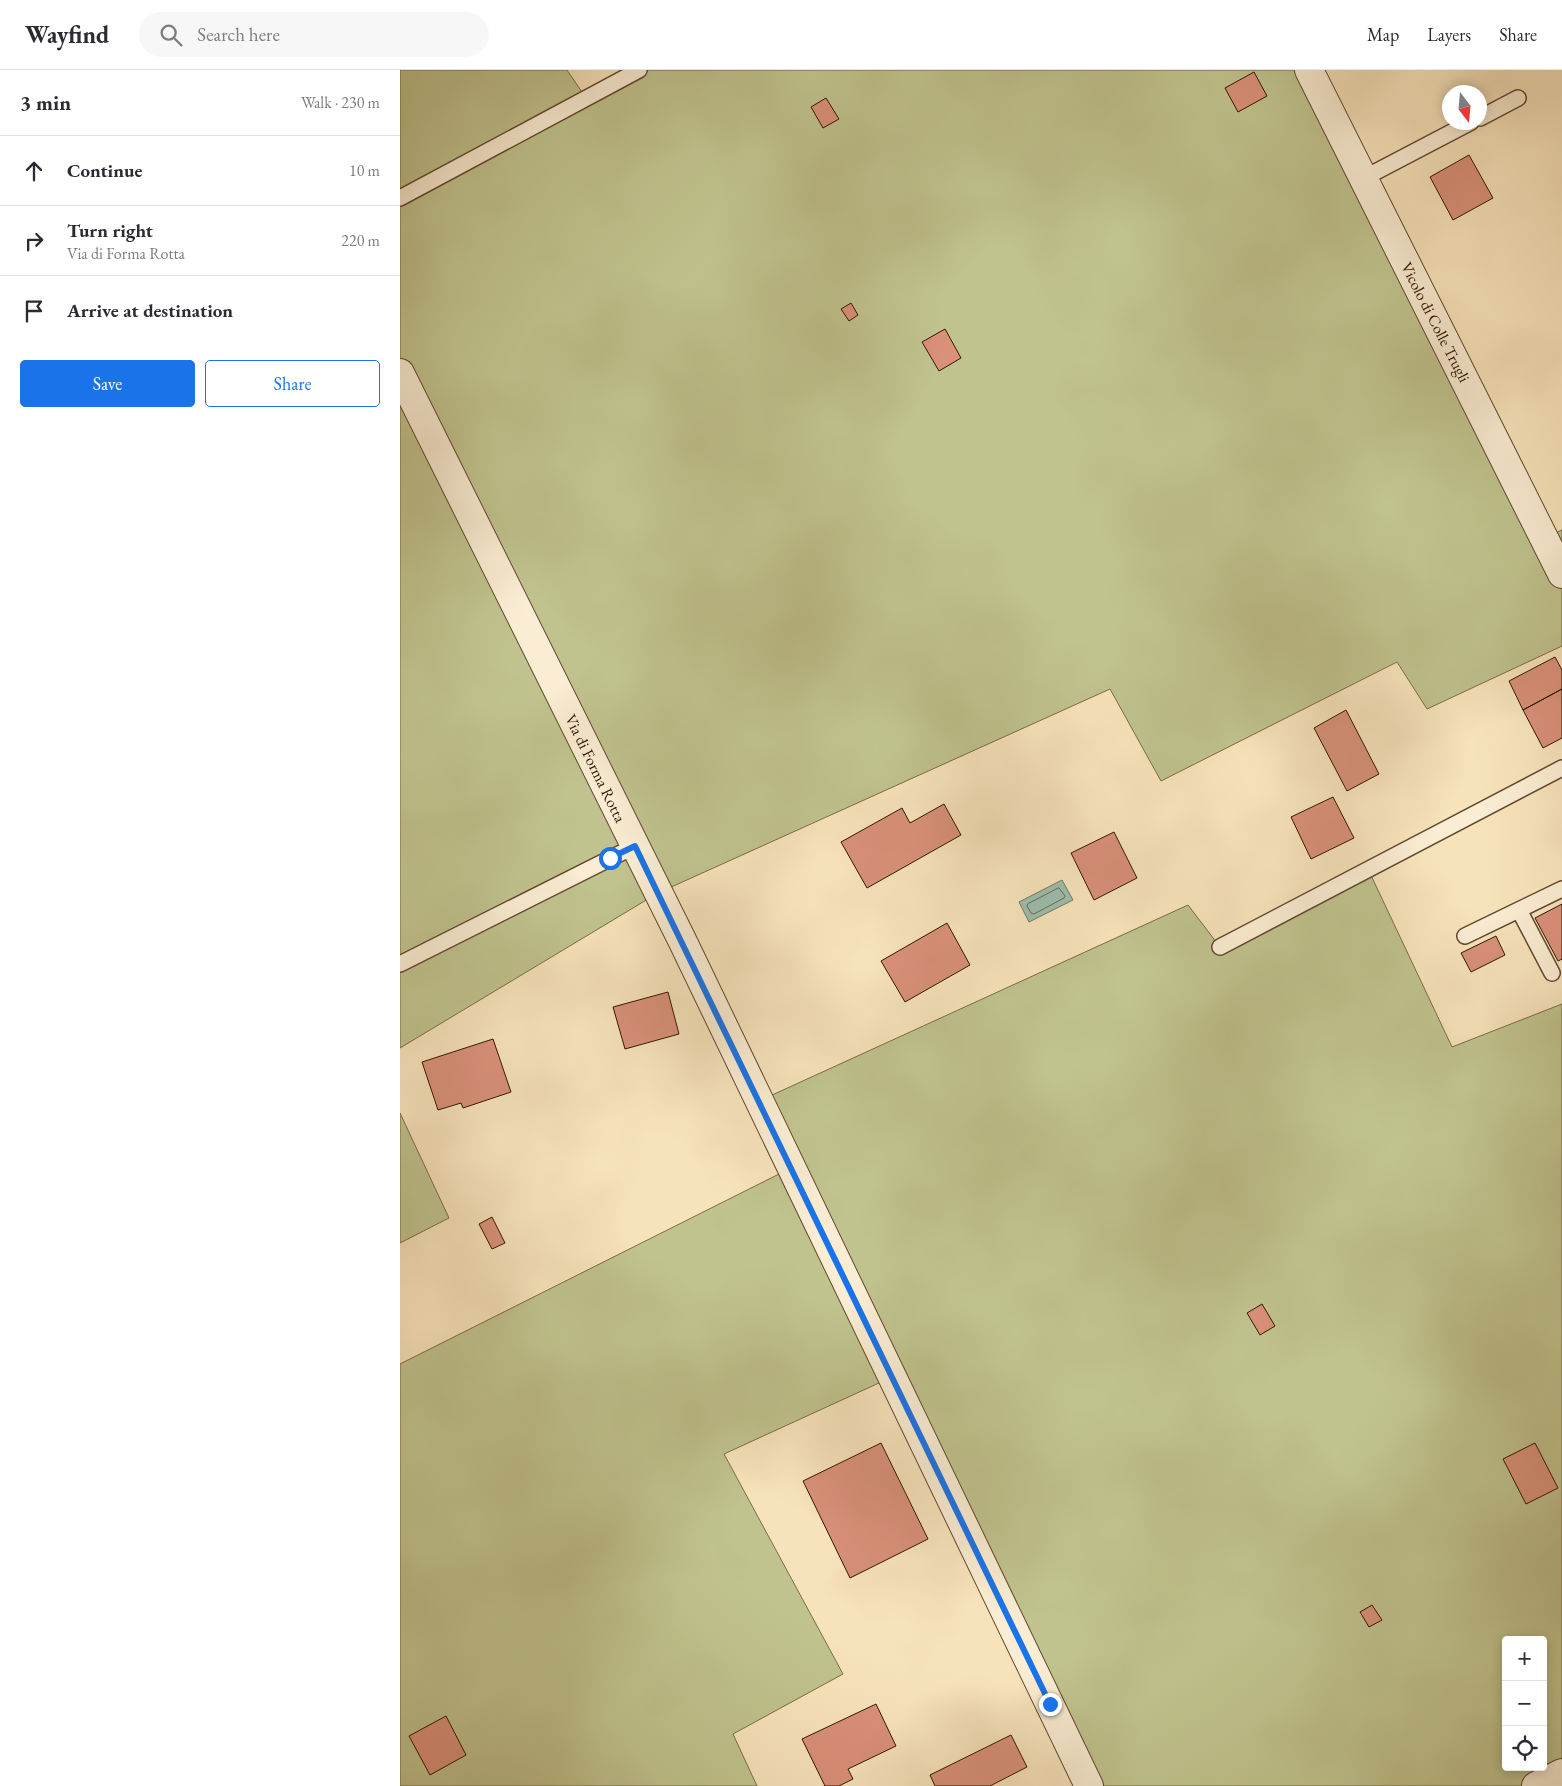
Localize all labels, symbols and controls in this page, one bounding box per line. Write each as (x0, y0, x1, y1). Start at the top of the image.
search box (139, 12, 489, 57)
text: Wayfind (25, 19, 109, 50)
icon: search (157, 21, 185, 49)
text: Search here (197, 22, 280, 47)
text: Map (1367, 23, 1399, 46)
text: Layers (1427, 23, 1471, 46)
text: Share (1499, 23, 1537, 46)
north arrow (1442, 85, 1487, 130)
text: 3 min (20, 89, 71, 116)
text: Walk · 230 m (301, 92, 380, 113)
icon: ahead (20, 157, 48, 185)
text: Continue (67, 158, 142, 183)
text: 10 m (349, 160, 380, 181)
text: Turn right (67, 218, 153, 243)
icon: right (20, 227, 48, 255)
text: 220 m (341, 230, 380, 251)
text: Via di Forma Rotta (67, 243, 185, 264)
street label: Vicolo di Colle Trugli (1396, 259, 1475, 386)
icon: arrive (20, 297, 48, 325)
text: Arrive at destination (67, 298, 233, 323)
button: Save (20, 360, 195, 407)
button: Share (205, 360, 380, 407)
street label: Via di Forma Rotta (560, 711, 631, 826)
route start (599, 847, 622, 870)
map controls (1502, 1636, 1547, 1771)
button: + (1502, 1636, 1547, 1681)
button: − (1502, 1681, 1547, 1726)
route end (1039, 1693, 1062, 1716)
button: locate (1502, 1726, 1547, 1771)

